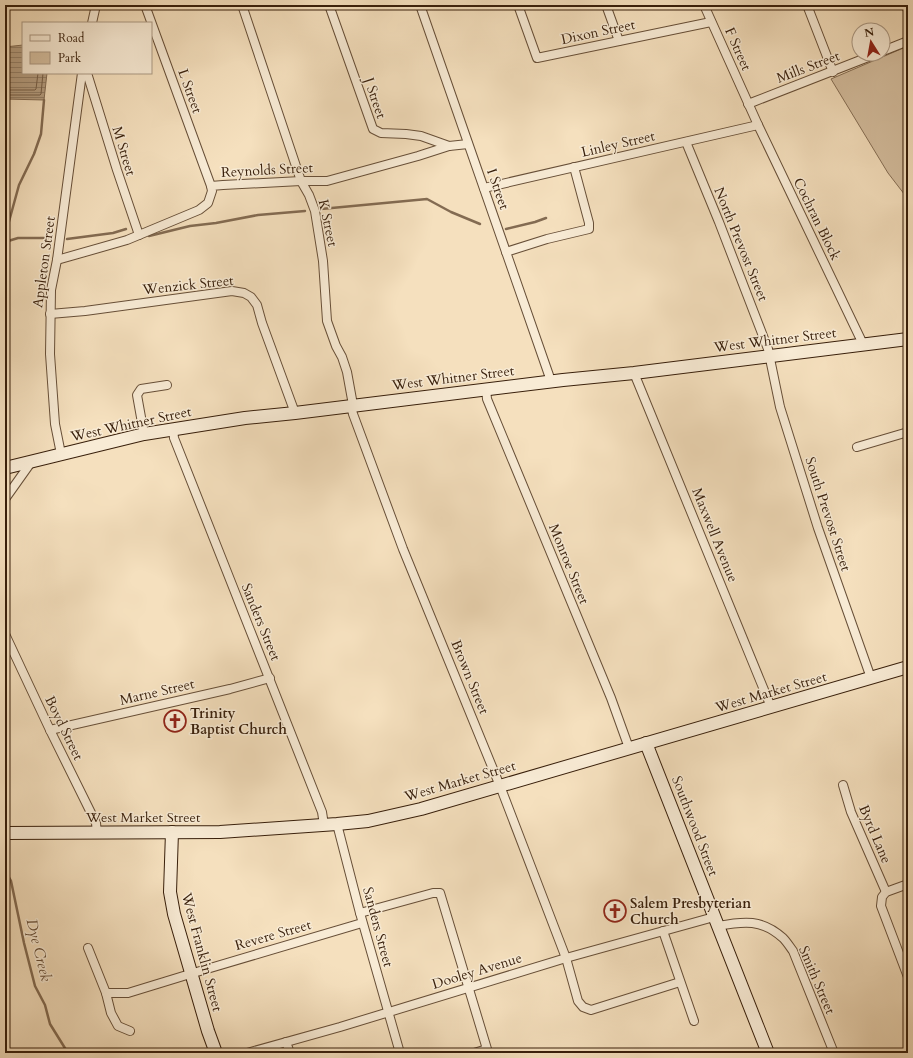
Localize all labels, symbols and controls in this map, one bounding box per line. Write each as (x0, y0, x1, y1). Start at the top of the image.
street label: Dixon Street (559, 15, 637, 49)
legend (22, 22, 152, 74)
north arrow (851, 22, 891, 62)
street label: F Street (720, 24, 756, 74)
text: N (863, 24, 876, 41)
text: Road (58, 30, 85, 46)
street label: Mills Street (774, 46, 843, 88)
text: Park (58, 50, 82, 66)
street label: L Street (173, 66, 207, 116)
street label: J Street (358, 73, 391, 122)
street label: M Street (108, 124, 141, 179)
street label: Linley Street (579, 126, 657, 162)
street label: Reynolds Street (221, 158, 314, 182)
street label: I Street (482, 166, 514, 213)
street label: Cochran Block (789, 175, 845, 264)
street label: North Prevost Street (709, 184, 773, 304)
street label: K Street (314, 198, 342, 249)
street label: Appleton Street (28, 214, 60, 309)
street label: Wenzick Street (141, 271, 235, 299)
street label: West Whitner Street (712, 323, 838, 357)
street label: West Whitner Street (390, 361, 516, 395)
street label: West Whitner Street (68, 402, 194, 446)
street label: South Prevost Street (801, 454, 856, 574)
street label: Maxwell Avenue (687, 485, 743, 585)
street label: Monroe Street (544, 521, 594, 608)
street label: Sanders Street (237, 580, 285, 664)
street label: Brown Street (446, 637, 494, 718)
street label: West Market Street (712, 667, 829, 717)
street label: Marne Street (118, 674, 197, 710)
street label: Boyd Street (40, 693, 88, 764)
place label: Trinity Baptist Church (190, 704, 287, 739)
church icon: Trinity Baptist Church (162, 708, 188, 734)
street label: West Market Street (401, 756, 518, 806)
street label: Southwood Street (667, 773, 723, 879)
street label: Byrd Lane (854, 802, 896, 866)
street label: West Market Street (85, 808, 201, 827)
street label: Sanders Street (358, 885, 398, 970)
street label: West Franklin Street (177, 890, 227, 1014)
place label: Salem Presbyterian Church (630, 894, 751, 929)
church icon: Salem Presbyterian Church (602, 898, 628, 924)
street label: Revere Street (233, 915, 314, 955)
water label: Dye Creek (22, 917, 57, 984)
street label: Smith Street (794, 943, 840, 1018)
street label: Dooley Avenue (430, 948, 524, 994)

